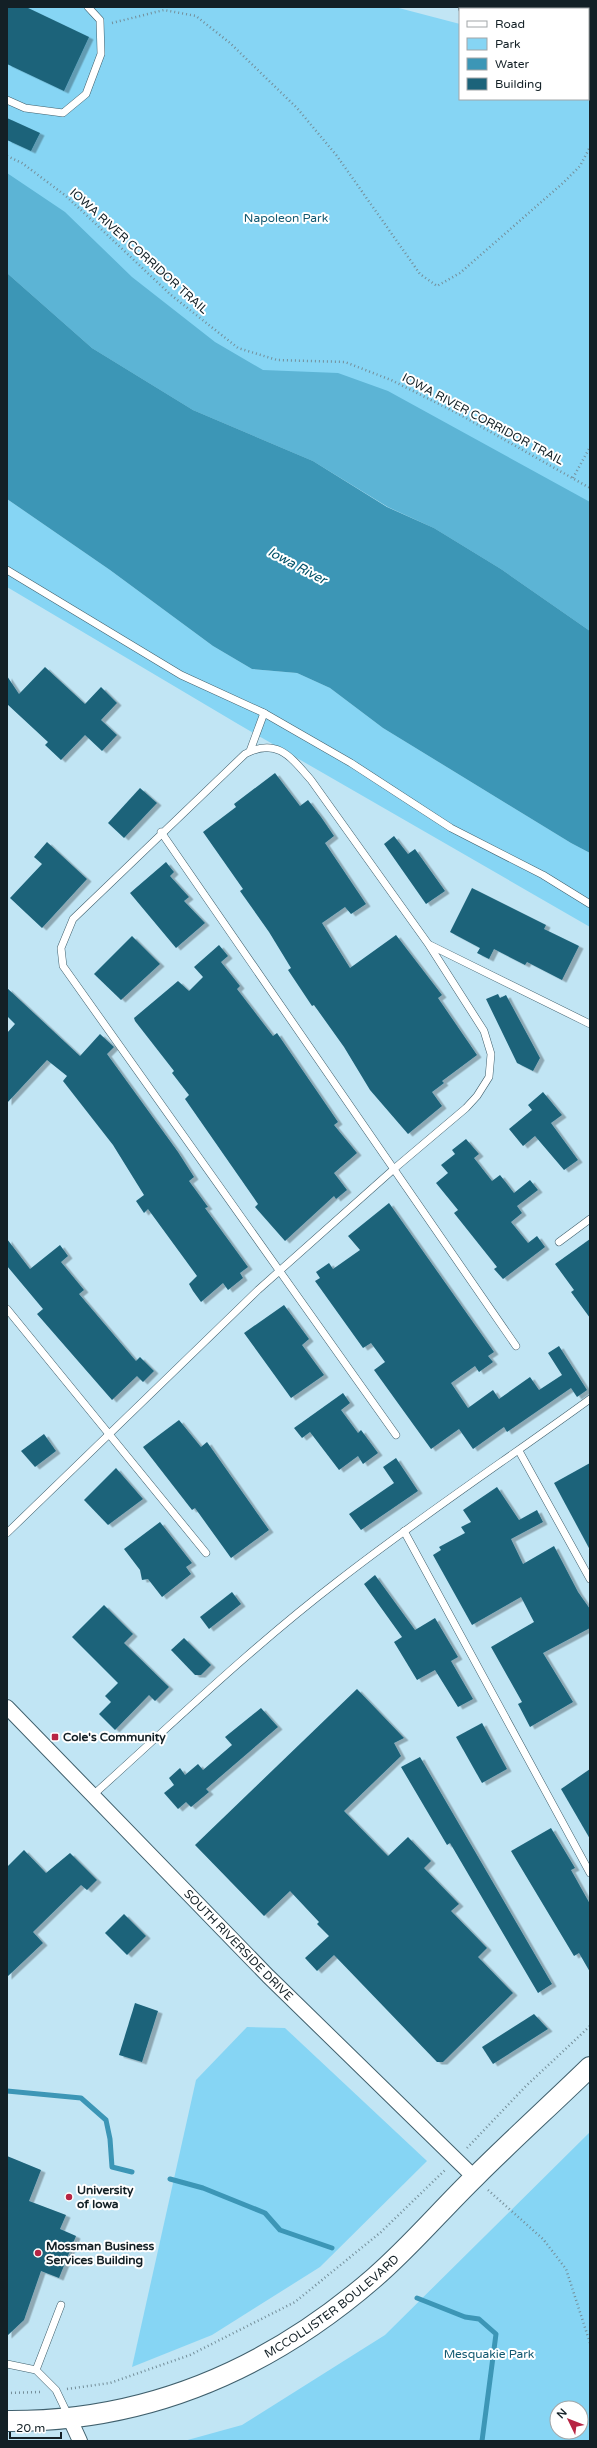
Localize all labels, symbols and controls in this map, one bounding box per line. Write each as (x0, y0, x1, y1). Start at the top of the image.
legend (459, 8, 589, 100)
text: Road (495, 17, 525, 31)
text: Park (495, 37, 521, 51)
text: Water (495, 57, 530, 71)
text: Building (495, 77, 542, 91)
street label: IOWA RIVER CORRIDOR TRAIL (67, 185, 211, 317)
park label: Napoleon Park (244, 211, 329, 225)
street label: IOWA RIVER CORRIDOR TRAIL (400, 370, 566, 468)
water label: Iowa River (265, 544, 331, 589)
place label: Cole's Community (63, 1730, 166, 1745)
marker: Cole's Community (50, 1732, 60, 1742)
street label: SOUTH RIVERSIDE DRIVE (181, 1887, 296, 2004)
place label: University of Iowa (77, 2183, 134, 2211)
marker: University of Iowa (64, 2192, 74, 2202)
place label: Mossman Business Services Building (46, 2239, 155, 2268)
marker: Mossman Business Services Building (33, 2248, 43, 2258)
street label: MCCOLLISTER BOULEVARD (262, 2252, 402, 2361)
park label: Mesquakie Park (444, 2347, 535, 2361)
north arrow (549, 2400, 589, 2440)
text: N (554, 2406, 570, 2421)
scale bar (10, 2414, 61, 2440)
text: 20 m (16, 2421, 45, 2435)

